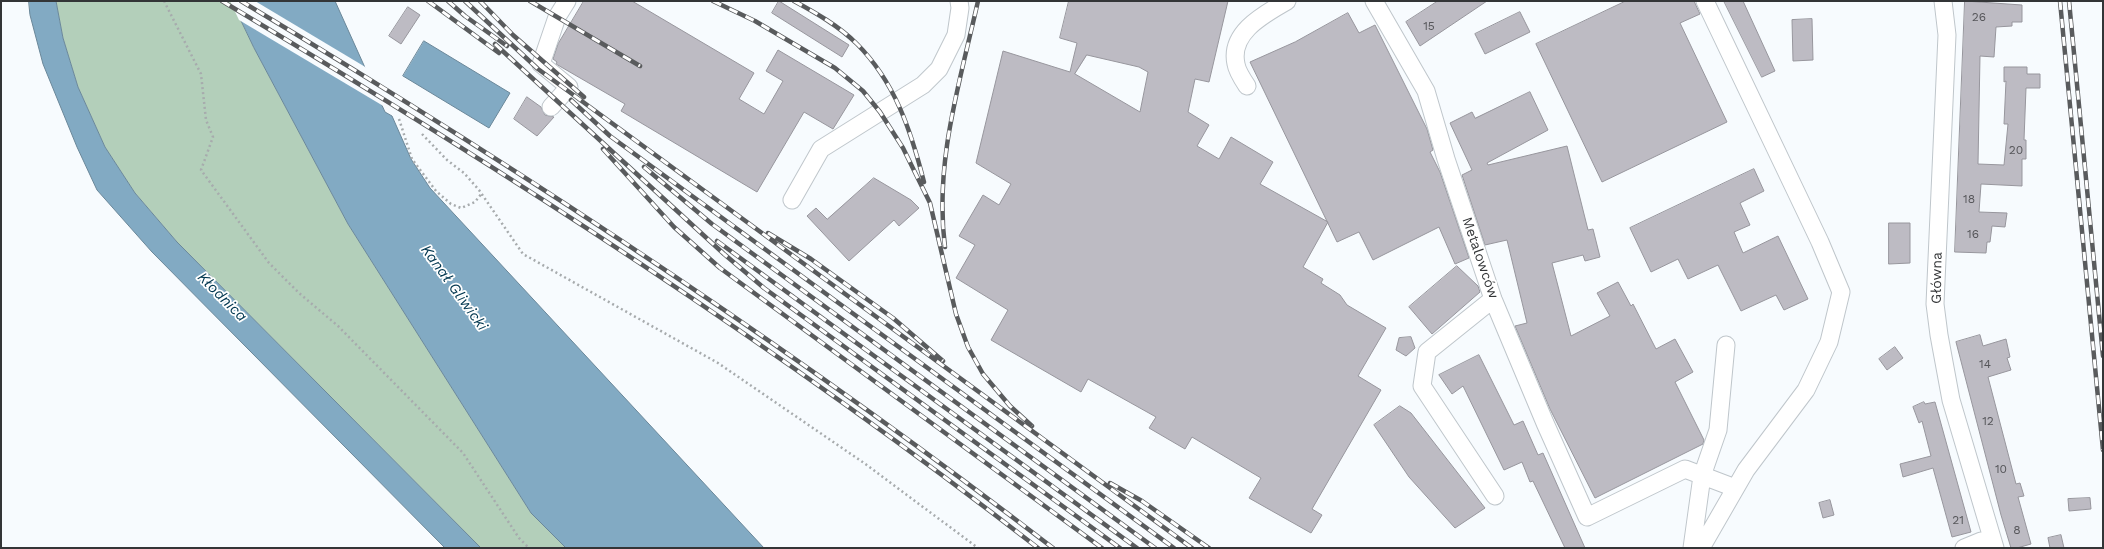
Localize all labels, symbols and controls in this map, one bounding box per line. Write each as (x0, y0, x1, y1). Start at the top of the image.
house number: 26 (1972, 10, 1986, 24)
house number: 15 (1423, 19, 1435, 33)
house number: 20 (2009, 143, 2023, 157)
house number: 18 (1963, 192, 1975, 206)
street label: Metalowców (1458, 215, 1502, 301)
house number: 16 (1967, 227, 1979, 241)
water label: Kanał Gliwicki (417, 242, 491, 334)
street label: Główna (1928, 252, 1946, 304)
water label: Kłodnica (194, 269, 250, 325)
house number: 14 (1979, 357, 1991, 371)
house number: 12 (1982, 414, 1994, 428)
house number: 10 (1995, 462, 2007, 476)
house number: 21 (1952, 513, 1964, 527)
house number: 8 (2013, 523, 2021, 537)

